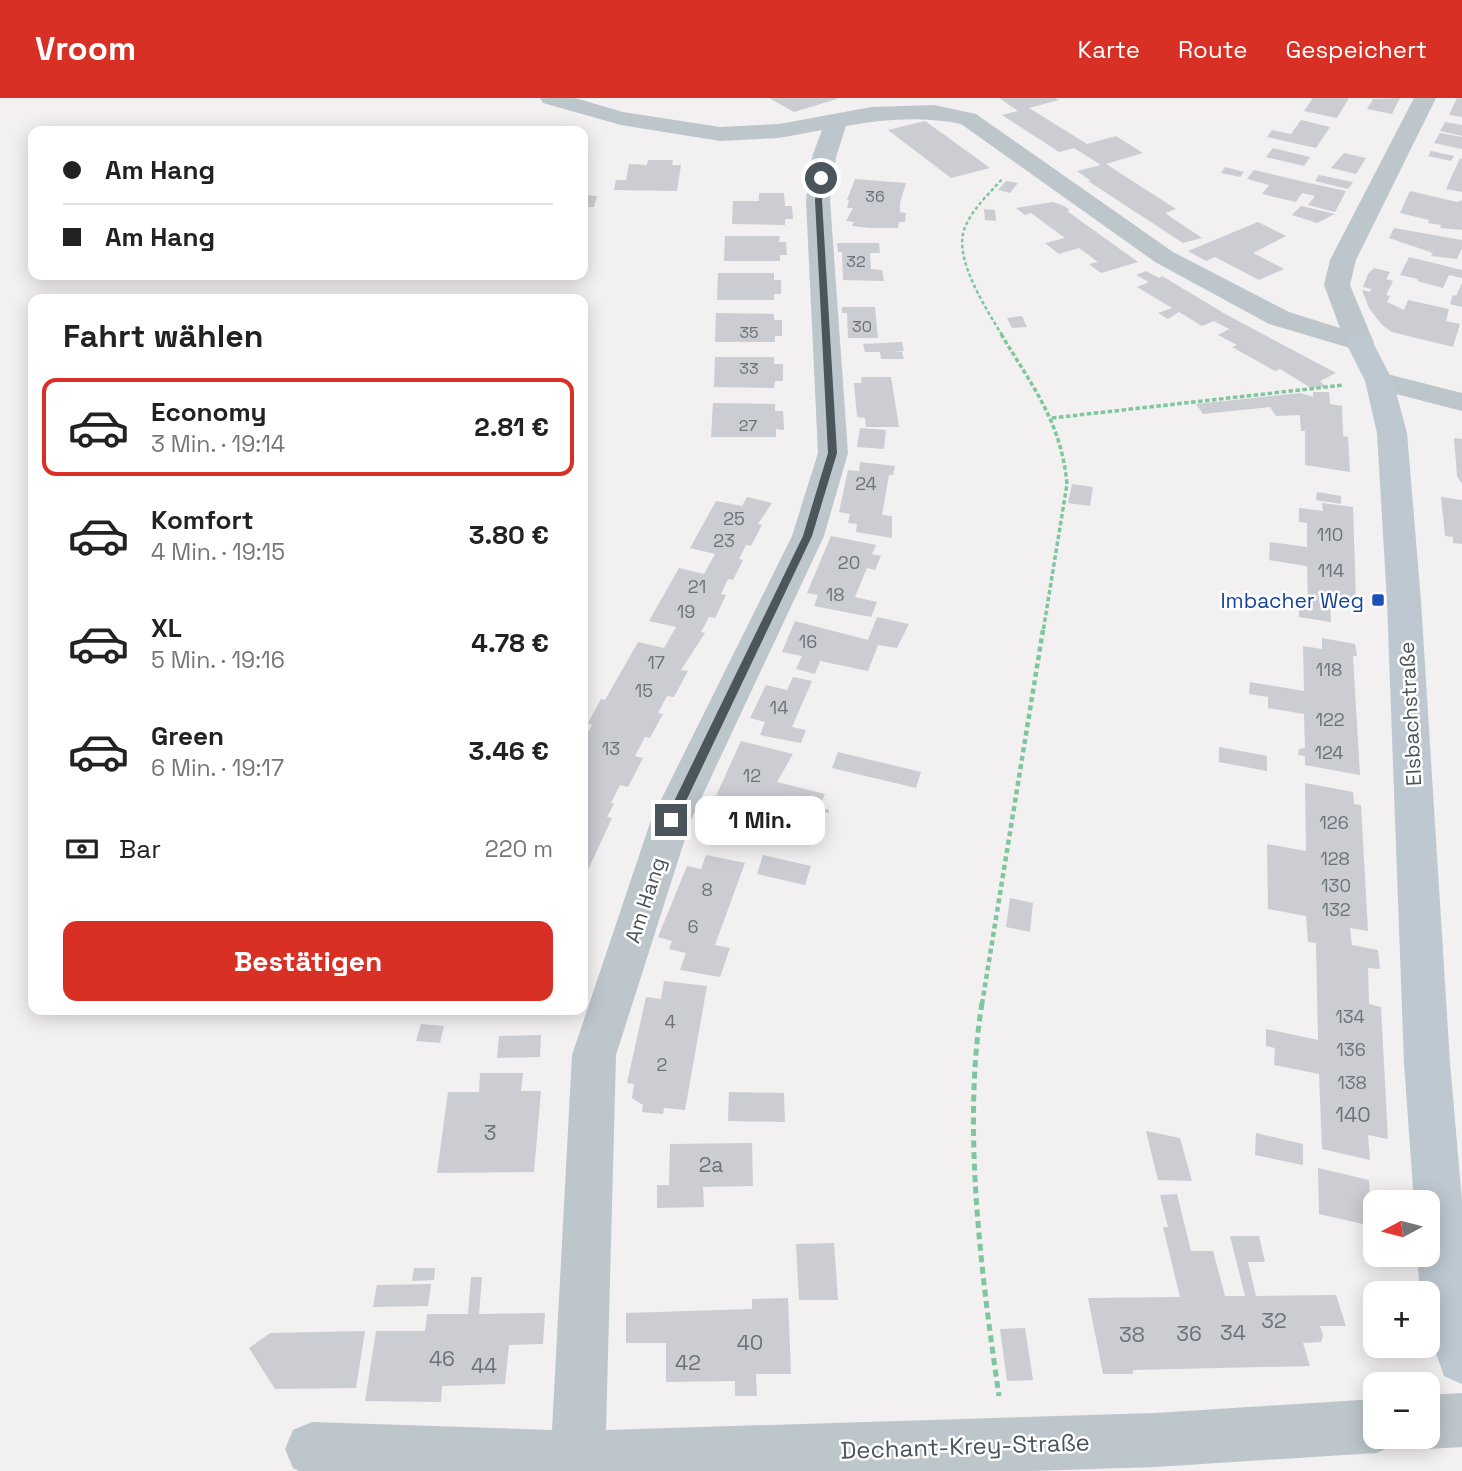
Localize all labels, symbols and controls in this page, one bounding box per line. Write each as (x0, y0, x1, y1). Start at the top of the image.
text: Vroom (35, 28, 136, 70)
text: Karte (1078, 34, 1140, 65)
text: Route (1178, 34, 1247, 65)
text: Gespeichert (1285, 34, 1427, 65)
text: Am Hang (105, 153, 215, 187)
route start (805, 162, 837, 194)
house number: 36 (865, 186, 885, 207)
text: Am Hang (105, 220, 215, 254)
house number: 32 (846, 251, 866, 272)
text: Fahrt wählen (63, 316, 263, 356)
house number: 30 (852, 316, 872, 337)
house number: 35 (739, 322, 759, 343)
house number: 33 (739, 358, 759, 379)
text: Economy (151, 395, 267, 429)
icon: car (67, 396, 130, 459)
text: 2.81 € (474, 410, 549, 444)
house number: 27 (739, 415, 757, 436)
text: 3 Min. · 19:14 (151, 429, 285, 459)
house number: 24 (855, 472, 877, 495)
text: Komfort (151, 503, 254, 537)
icon: car (67, 504, 130, 567)
house number: 25 (723, 507, 745, 530)
text: 3.80 € (469, 518, 549, 552)
house number: 110 (1317, 523, 1343, 546)
house number: 23 (713, 529, 735, 552)
text: 4 Min. · 19:15 (151, 537, 285, 567)
house number: 20 (838, 551, 860, 574)
house number: 114 (1318, 559, 1344, 582)
house number: 21 (688, 575, 706, 598)
house number: 18 (826, 583, 844, 606)
place label: Imbacher Weg (1220, 587, 1364, 614)
marker: Imbacher Weg (1370, 592, 1386, 608)
house number: 19 (677, 600, 695, 623)
text: XL (151, 611, 182, 645)
icon: car (67, 612, 130, 675)
text: 4.78 € (471, 626, 549, 660)
house number: 16 (799, 630, 817, 653)
street label: Elsbachstraße (1393, 641, 1427, 787)
text: 5 Min. · 19:16 (151, 645, 285, 675)
house number: 17 (647, 651, 665, 674)
house number: 118 (1316, 658, 1342, 681)
house number: 15 (635, 679, 653, 702)
house number: 14 (770, 696, 788, 719)
house number: 122 (1315, 708, 1345, 731)
text: Green (151, 719, 224, 753)
icon: car (67, 720, 130, 783)
text: 3.46 € (469, 734, 549, 768)
house number: 13 (602, 737, 620, 760)
house number: 124 (1314, 741, 1344, 764)
text: 6 Min. · 19:17 (151, 753, 284, 783)
house number: 12 (743, 764, 761, 787)
callout: 1 Min. (696, 796, 825, 844)
route end (655, 804, 687, 836)
text: 1 Min. (728, 805, 792, 835)
house number: 126 (1319, 811, 1349, 834)
icon: cash (63, 830, 101, 868)
text: Bar (119, 832, 161, 866)
text: 220 m (485, 834, 553, 864)
house number: 128 (1320, 847, 1350, 870)
street label: Am Hang (618, 854, 672, 946)
house number: 130 (1321, 874, 1351, 897)
house number: 8 (701, 878, 713, 901)
house number: 132 (1321, 898, 1351, 921)
house number: 6 (687, 915, 699, 938)
button: Bestätigen (63, 921, 553, 1001)
house number: 134 (1335, 1005, 1365, 1028)
house number: 4 (664, 1010, 676, 1033)
house number: 136 (1336, 1038, 1366, 1061)
house number: 2 (657, 1053, 667, 1076)
house number: 138 (1337, 1071, 1367, 1094)
house number: 140 (1335, 1101, 1371, 1128)
house number: 3 (484, 1119, 496, 1146)
house number: 2a (699, 1151, 723, 1178)
north arrow (1363, 1190, 1440, 1267)
map controls (1363, 1190, 1440, 1449)
button: + (1363, 1281, 1440, 1358)
house number: 32 (1261, 1307, 1287, 1334)
house number: 34 (1220, 1319, 1246, 1346)
house number: 36 (1176, 1320, 1202, 1347)
house number: 38 (1119, 1321, 1145, 1348)
house number: 40 (737, 1329, 763, 1356)
house number: 46 (429, 1345, 455, 1372)
house number: 42 (675, 1349, 701, 1376)
house number: 44 (471, 1352, 497, 1379)
button: − (1363, 1372, 1440, 1449)
street label: Dechant-Krey-Straße (840, 1426, 1090, 1466)

